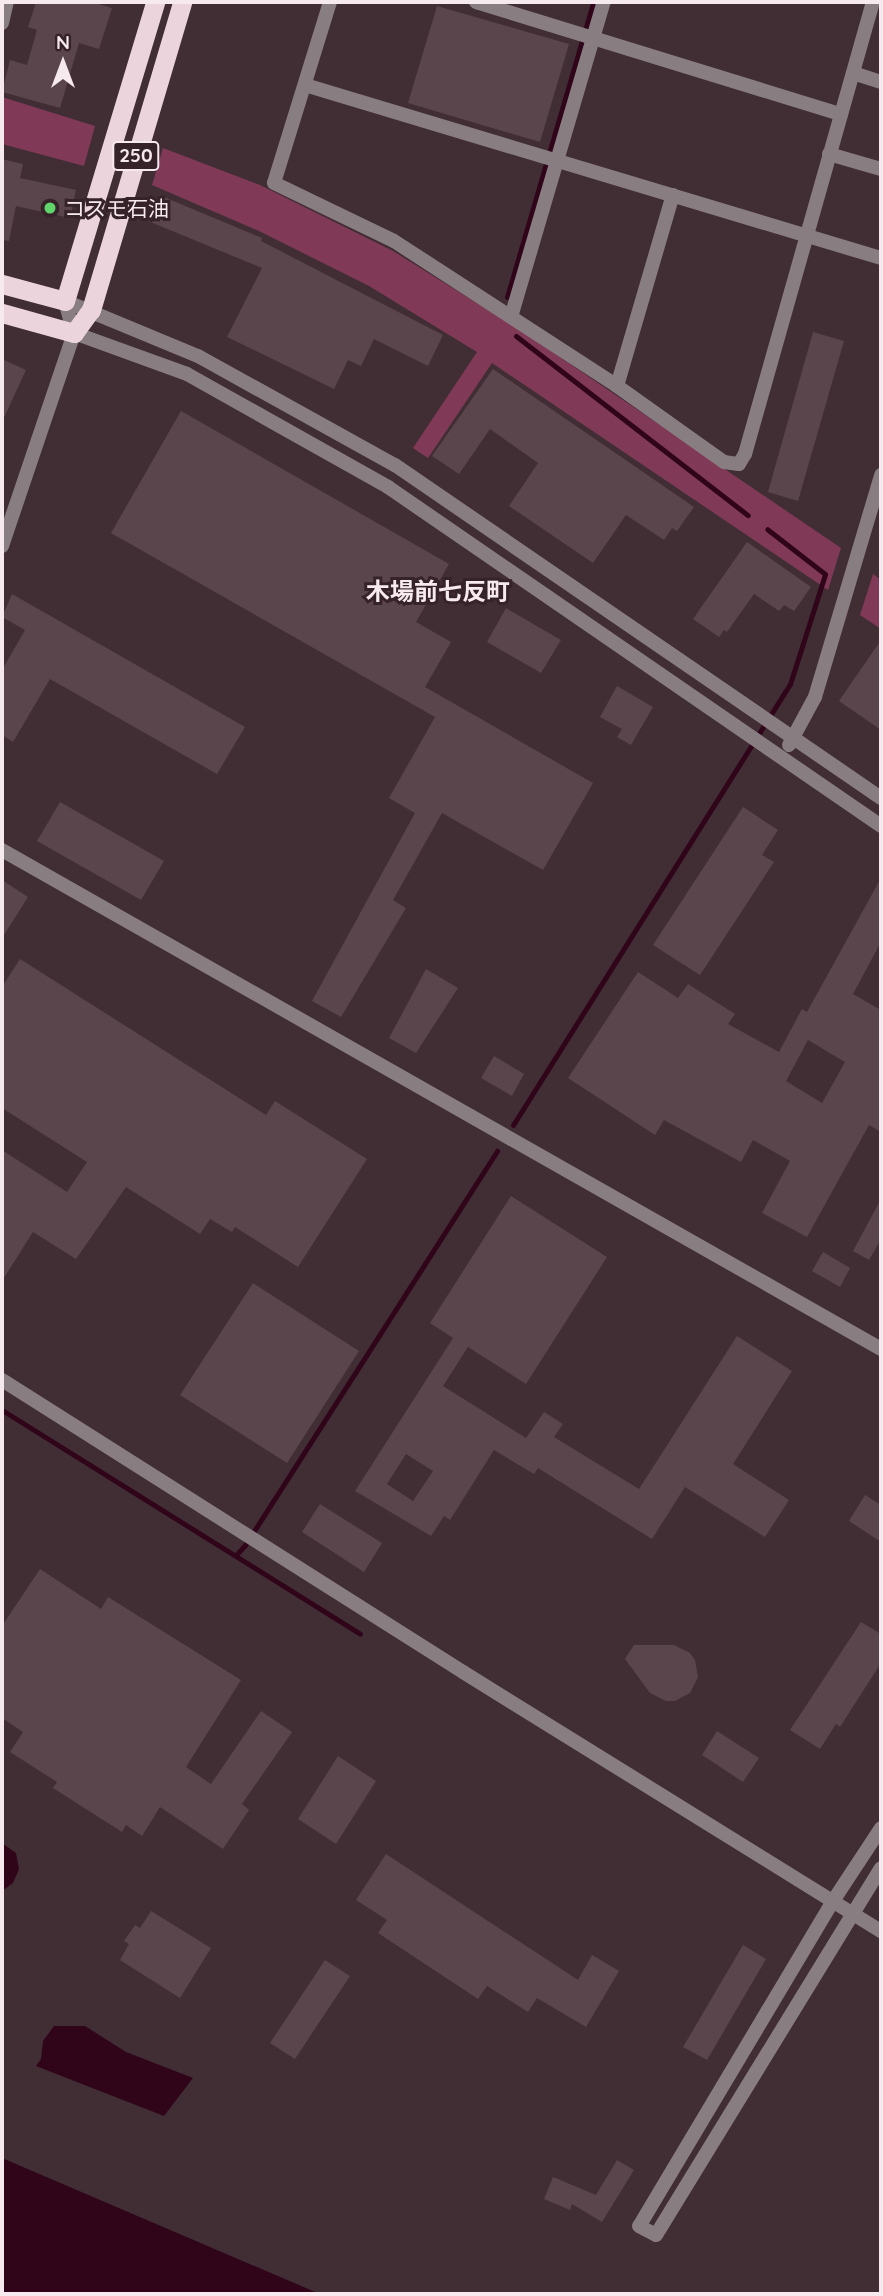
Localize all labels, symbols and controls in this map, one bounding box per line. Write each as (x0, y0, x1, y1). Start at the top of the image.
north arrow (28, 28, 98, 98)
text: N (56, 30, 70, 54)
road number: 250 (111, 140, 160, 172)
place label: コスモ石油 (64, 195, 169, 221)
marker: コスモ石油 (42, 200, 58, 216)
district label: 木場前七反町 (366, 578, 510, 606)

